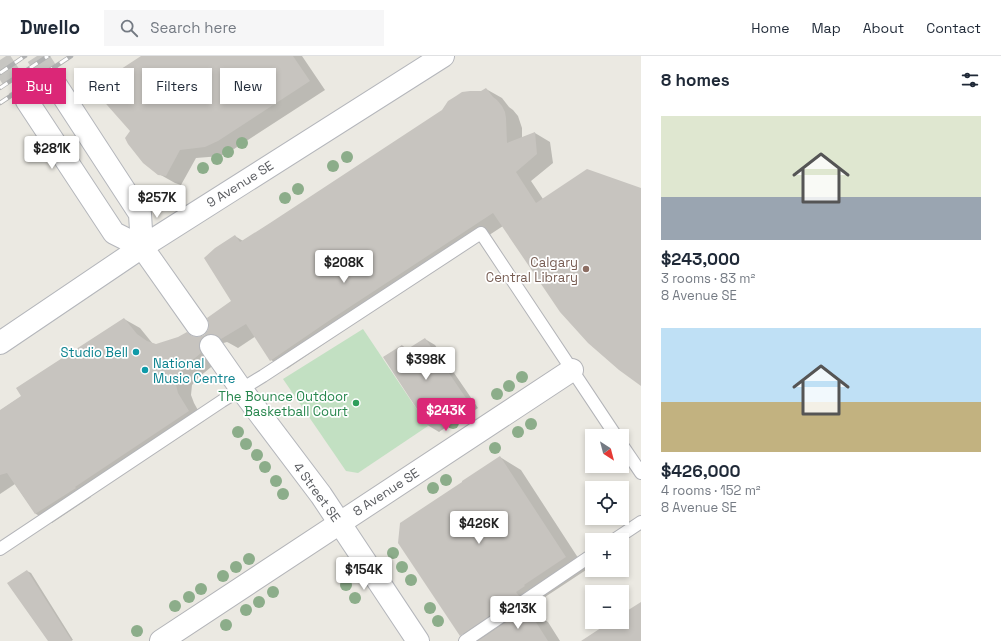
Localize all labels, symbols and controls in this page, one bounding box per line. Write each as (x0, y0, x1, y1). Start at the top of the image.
search box (104, 10, 384, 46)
text: Dwello (20, 15, 80, 40)
icon: search (118, 17, 140, 39)
text: Search here (150, 18, 237, 37)
text: Home (751, 19, 789, 37)
text: Map (811, 19, 841, 37)
text: About (863, 19, 904, 37)
text: Contact (926, 19, 981, 37)
chip: Buy (12, 68, 66, 104)
chip: Rent (74, 68, 134, 104)
chip: Filters (142, 68, 212, 104)
chip: New (220, 68, 276, 104)
text: 8 homes (661, 69, 730, 91)
icon: filters (959, 69, 981, 91)
pin: $281K (24, 136, 80, 170)
text: $281K (33, 140, 71, 157)
icon: home (785, 142, 857, 214)
street label: 9 Avenue SE (203, 157, 277, 211)
pin: $257K (129, 185, 185, 219)
text: $257K (138, 189, 176, 206)
text: $243,000 (661, 248, 740, 270)
pin: $208K (316, 250, 372, 284)
text: $208K (324, 254, 364, 271)
place label: Calgary Central Library (486, 254, 578, 286)
marker: Calgary Central Library (581, 264, 591, 274)
text: 3 rooms · 83 m² (661, 270, 755, 287)
text: 8 Avenue SE (661, 287, 737, 304)
place label: Studio Bell (61, 344, 128, 361)
marker: Studio Bell (131, 347, 141, 357)
pin: $398K (398, 347, 454, 381)
text: $398K (406, 351, 446, 368)
icon: home (785, 354, 857, 426)
place label: National Music Centre (153, 355, 236, 387)
marker: National Music Centre (140, 365, 150, 375)
place label: The Bounce Outdoor Basketball Court (218, 388, 348, 420)
marker: The Bounce Outdoor Basketball Court (351, 398, 361, 408)
pin: $243K (418, 398, 474, 432)
text: $243K (426, 402, 466, 419)
north arrow (585, 429, 629, 473)
map controls (585, 429, 629, 629)
street label: 4 Street SE (290, 459, 344, 525)
text: $426,000 (661, 460, 741, 482)
street label: 8 Avenue SE (350, 464, 422, 520)
button: locate (585, 481, 629, 525)
text: 4 rooms · 152 m² (661, 482, 761, 499)
text: 8 Avenue SE (661, 499, 737, 516)
pin: $426K (451, 511, 507, 545)
text: $426K (459, 515, 499, 532)
button: + (585, 533, 629, 577)
pin: $154K (336, 557, 392, 591)
text: $154K (345, 561, 383, 578)
button: − (585, 585, 629, 629)
pin: $213K (490, 596, 546, 630)
text: $213K (499, 600, 537, 617)

